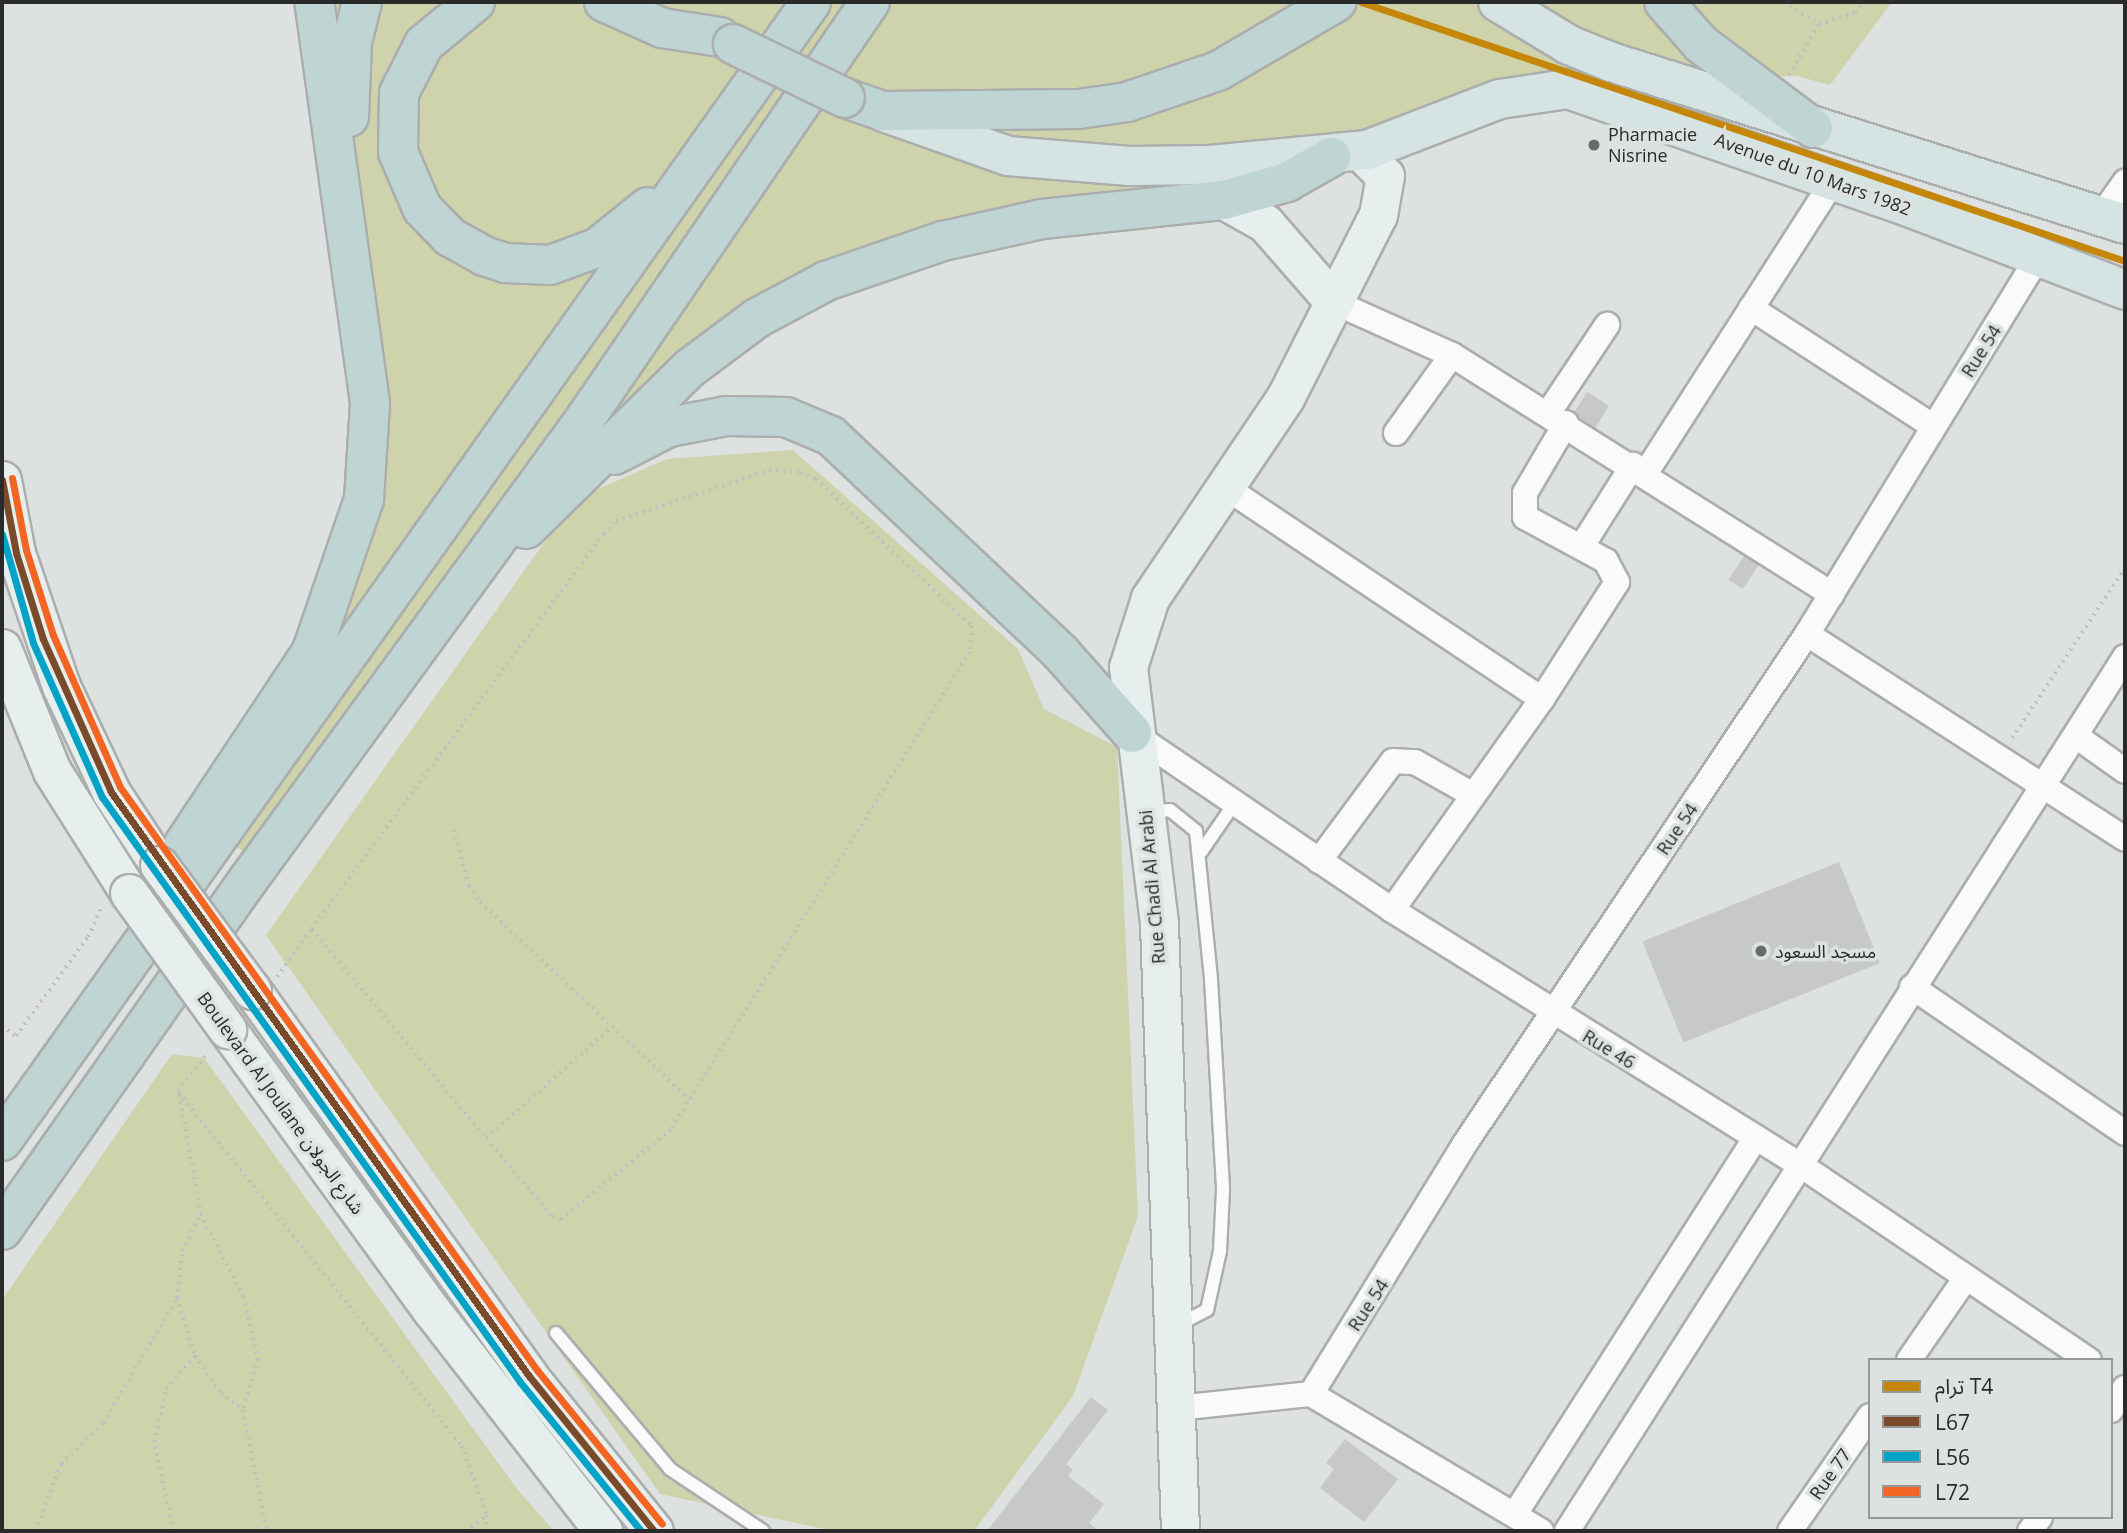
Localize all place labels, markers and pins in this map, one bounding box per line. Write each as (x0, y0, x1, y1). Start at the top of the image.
place label: Pharmacie Nisrine (1608, 124, 1697, 166)
marker: Pharmacie Nisrine (1586, 137, 1602, 153)
place label: مسجد السعود (1775, 940, 1876, 962)
marker: مسجد السعود (1753, 943, 1769, 959)

